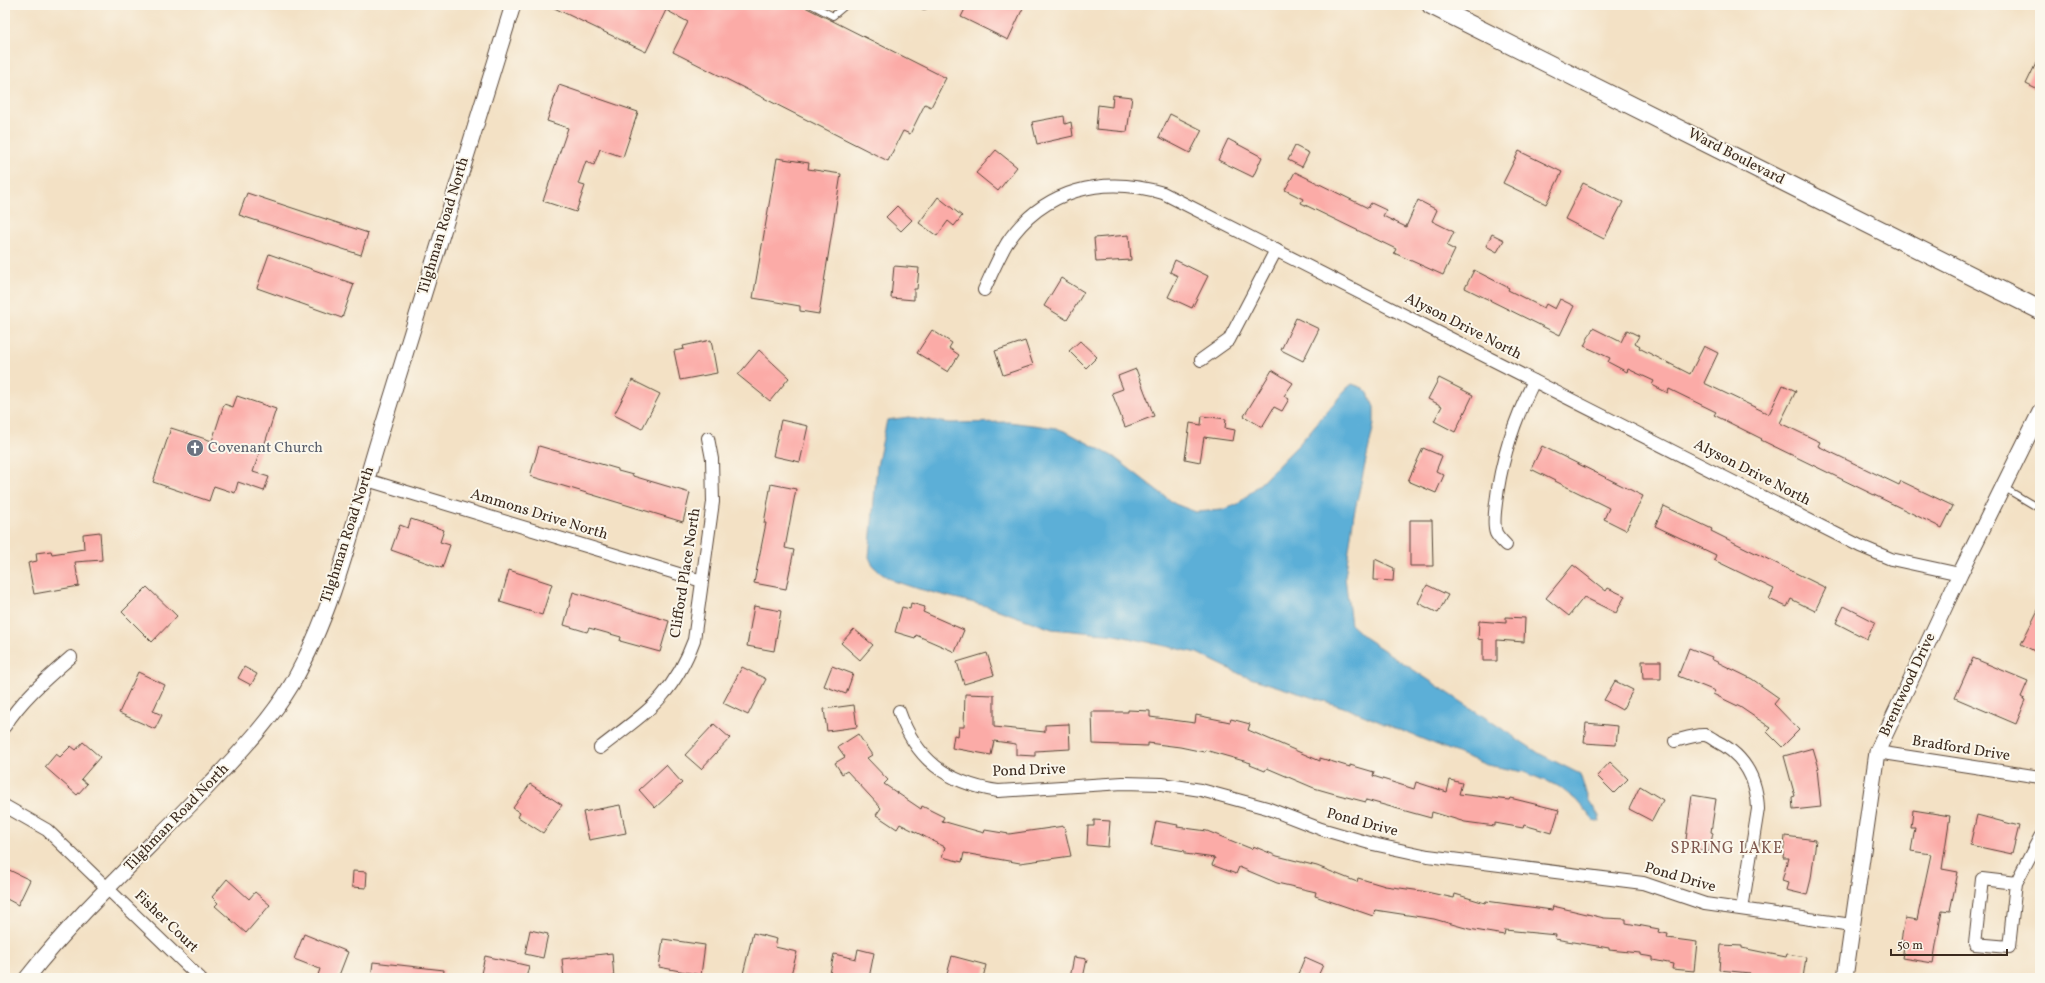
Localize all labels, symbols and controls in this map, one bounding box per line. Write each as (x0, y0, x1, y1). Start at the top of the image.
street label: Ward Boulevard (1684, 123, 1788, 191)
street label: Tilghman Road North (413, 155, 475, 297)
street label: Alyson Drive North (1401, 288, 1525, 366)
street label: Alyson Drive North (1690, 434, 1814, 512)
church icon: Covenant Church (185, 438, 205, 458)
place label: Covenant Church (208, 438, 323, 459)
street label: Tilghman Road North (316, 464, 380, 606)
street label: Ammons Drive North (468, 484, 610, 546)
street label: Clifford Place North (665, 506, 707, 640)
street label: Brentwood Drive (1875, 630, 1941, 740)
street label: Bradford Drive (1910, 731, 2012, 767)
street label: Tilghman Road North (120, 759, 234, 877)
street label: Pond Drive (992, 759, 1066, 783)
street label: Pond Drive (1324, 803, 1400, 843)
district label: SPRING LAKE (1670, 838, 1784, 860)
street label: Pond Drive (1642, 858, 1718, 898)
street label: Fisher Court (129, 886, 203, 958)
scale bar (1891, 931, 2007, 957)
text: 50 m (1897, 938, 1923, 954)

